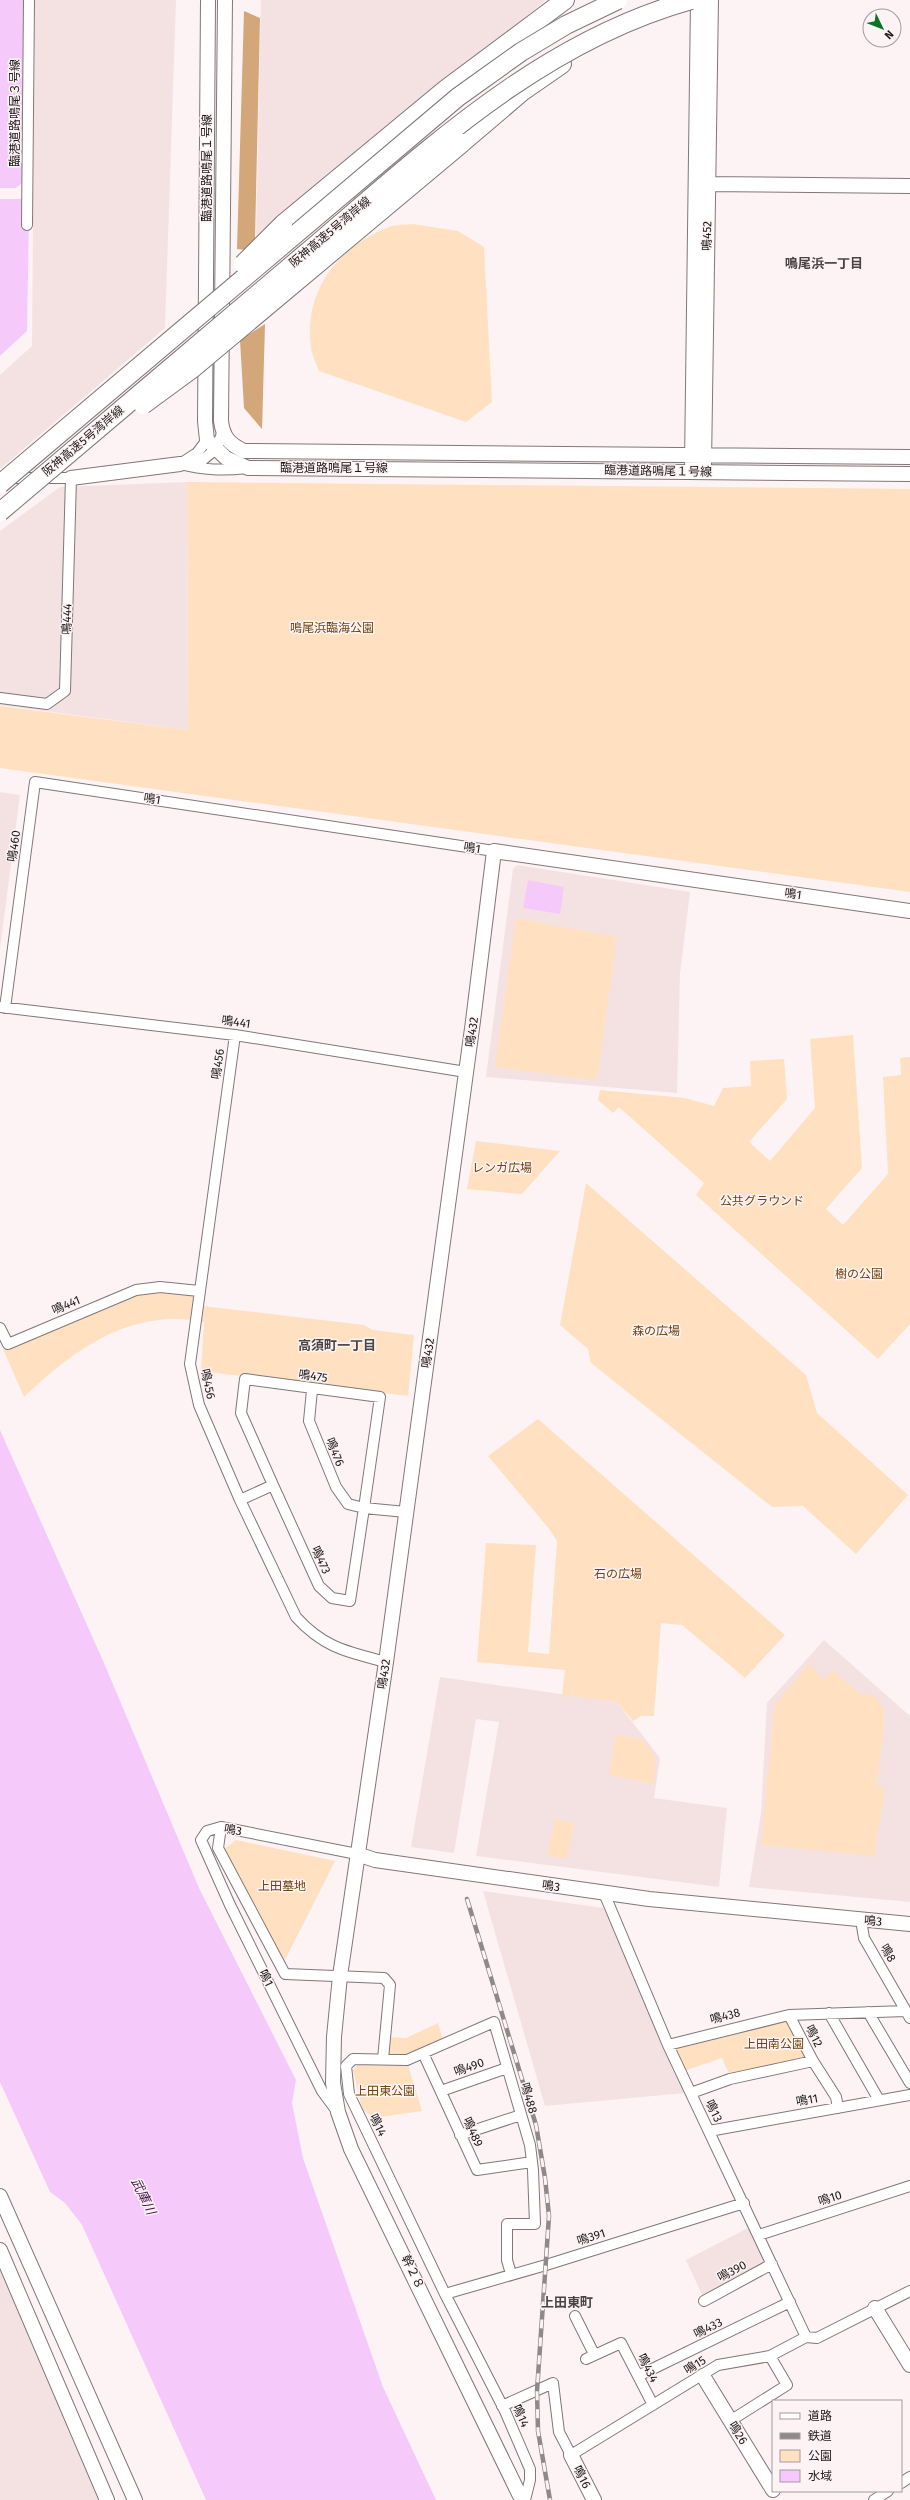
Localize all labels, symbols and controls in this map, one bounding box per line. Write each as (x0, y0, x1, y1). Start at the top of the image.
north arrow (862, 8, 902, 48)
text: N (882, 27, 896, 42)
street label: 臨港道路鳴尾３号線 (8, 59, 22, 167)
street label: 臨港道路鳴尾１号線 (200, 114, 214, 222)
street label: 阪神高速5号湾岸線 (286, 194, 374, 270)
street label: 鳴452 (700, 221, 714, 251)
district label: 鳴尾浜一丁目 (785, 256, 863, 271)
street label: 阪神高速5号湾岸線 (39, 403, 127, 479)
street label: 臨港道路鳴尾１号線 (280, 461, 388, 475)
street label: 臨港道路鳴尾１号線 (604, 463, 712, 479)
street label: 鳴444 (59, 603, 75, 635)
park label: 鳴尾浜臨海公園 (290, 621, 374, 635)
street label: 鳴1 (142, 791, 162, 807)
street label: 鳴460 (5, 829, 23, 863)
street label: 鳴1 (462, 840, 482, 856)
street label: 鳴1 (784, 886, 802, 902)
street label: 鳴441 (221, 1013, 251, 1031)
street label: 鳴432 (463, 1016, 481, 1048)
street label: 鳴456 (209, 1048, 227, 1080)
park label: レンガ広場 (472, 1161, 532, 1175)
park label: 公共グラウンド (720, 1194, 804, 1208)
park label: 樹の公園 (835, 1267, 883, 1281)
street label: 鳴441 (50, 1293, 82, 1317)
park label: 森の広場 (632, 1324, 680, 1338)
street label: 鳴432 (419, 1337, 437, 1369)
district label: 高須町一丁目 (298, 1338, 376, 1353)
street label: 鳴475 (298, 1367, 328, 1385)
street label: 鳴456 (198, 1368, 218, 1400)
street label: 鳴476 (323, 1436, 347, 1468)
street label: 鳴473 (308, 1544, 334, 1576)
park label: 石の広場 (594, 1567, 642, 1581)
street label: 鳴432 (375, 1658, 393, 1690)
street label: 鳴3 (223, 1822, 243, 1838)
street label: 鳴3 (541, 1878, 561, 1894)
park label: 上田墓地 (258, 1879, 306, 1893)
street label: 鳴3 (863, 1913, 883, 1929)
street label: 鳴8 (877, 1941, 899, 1965)
street label: 鳴1 (256, 1967, 276, 1989)
street label: 鳴438 (708, 2005, 742, 2027)
street label: 鳴12 (803, 2023, 826, 2050)
park label: 上田南公園 (744, 2037, 804, 2051)
street label: 鳴490 (452, 2055, 486, 2079)
street label: 鳴488 (518, 2081, 540, 2115)
park label: 上田東公園 (355, 2084, 415, 2098)
street label: 鳴11 (795, 2091, 819, 2109)
street label: 鳴13 (703, 2098, 725, 2124)
street label: 鳴14 (367, 2111, 390, 2139)
street label: 鳴489 (460, 2115, 486, 2149)
water label: 武庫川 (128, 2175, 160, 2219)
street label: 鳴10 (816, 2188, 844, 2208)
street label: 鳴391 (575, 2226, 607, 2248)
street label: 幹２８ (399, 2253, 427, 2291)
street label: 鳴390 (715, 2257, 749, 2284)
district label: 上田東町 (541, 2295, 593, 2310)
street label: 鳴433 (691, 2315, 725, 2341)
street label: 鳴434 (635, 2351, 661, 2385)
street label: 鳴15 (681, 2353, 709, 2377)
legend (772, 2400, 902, 2492)
street label: 鳴14 (510, 2402, 532, 2430)
text: 道路 (808, 2409, 832, 2423)
street label: 鳴26 (726, 2419, 750, 2447)
text: 鉄道 (808, 2429, 832, 2443)
text: 公園 (808, 2449, 832, 2463)
street label: 鳴16 (570, 2463, 594, 2491)
text: 水域 (808, 2469, 832, 2483)

